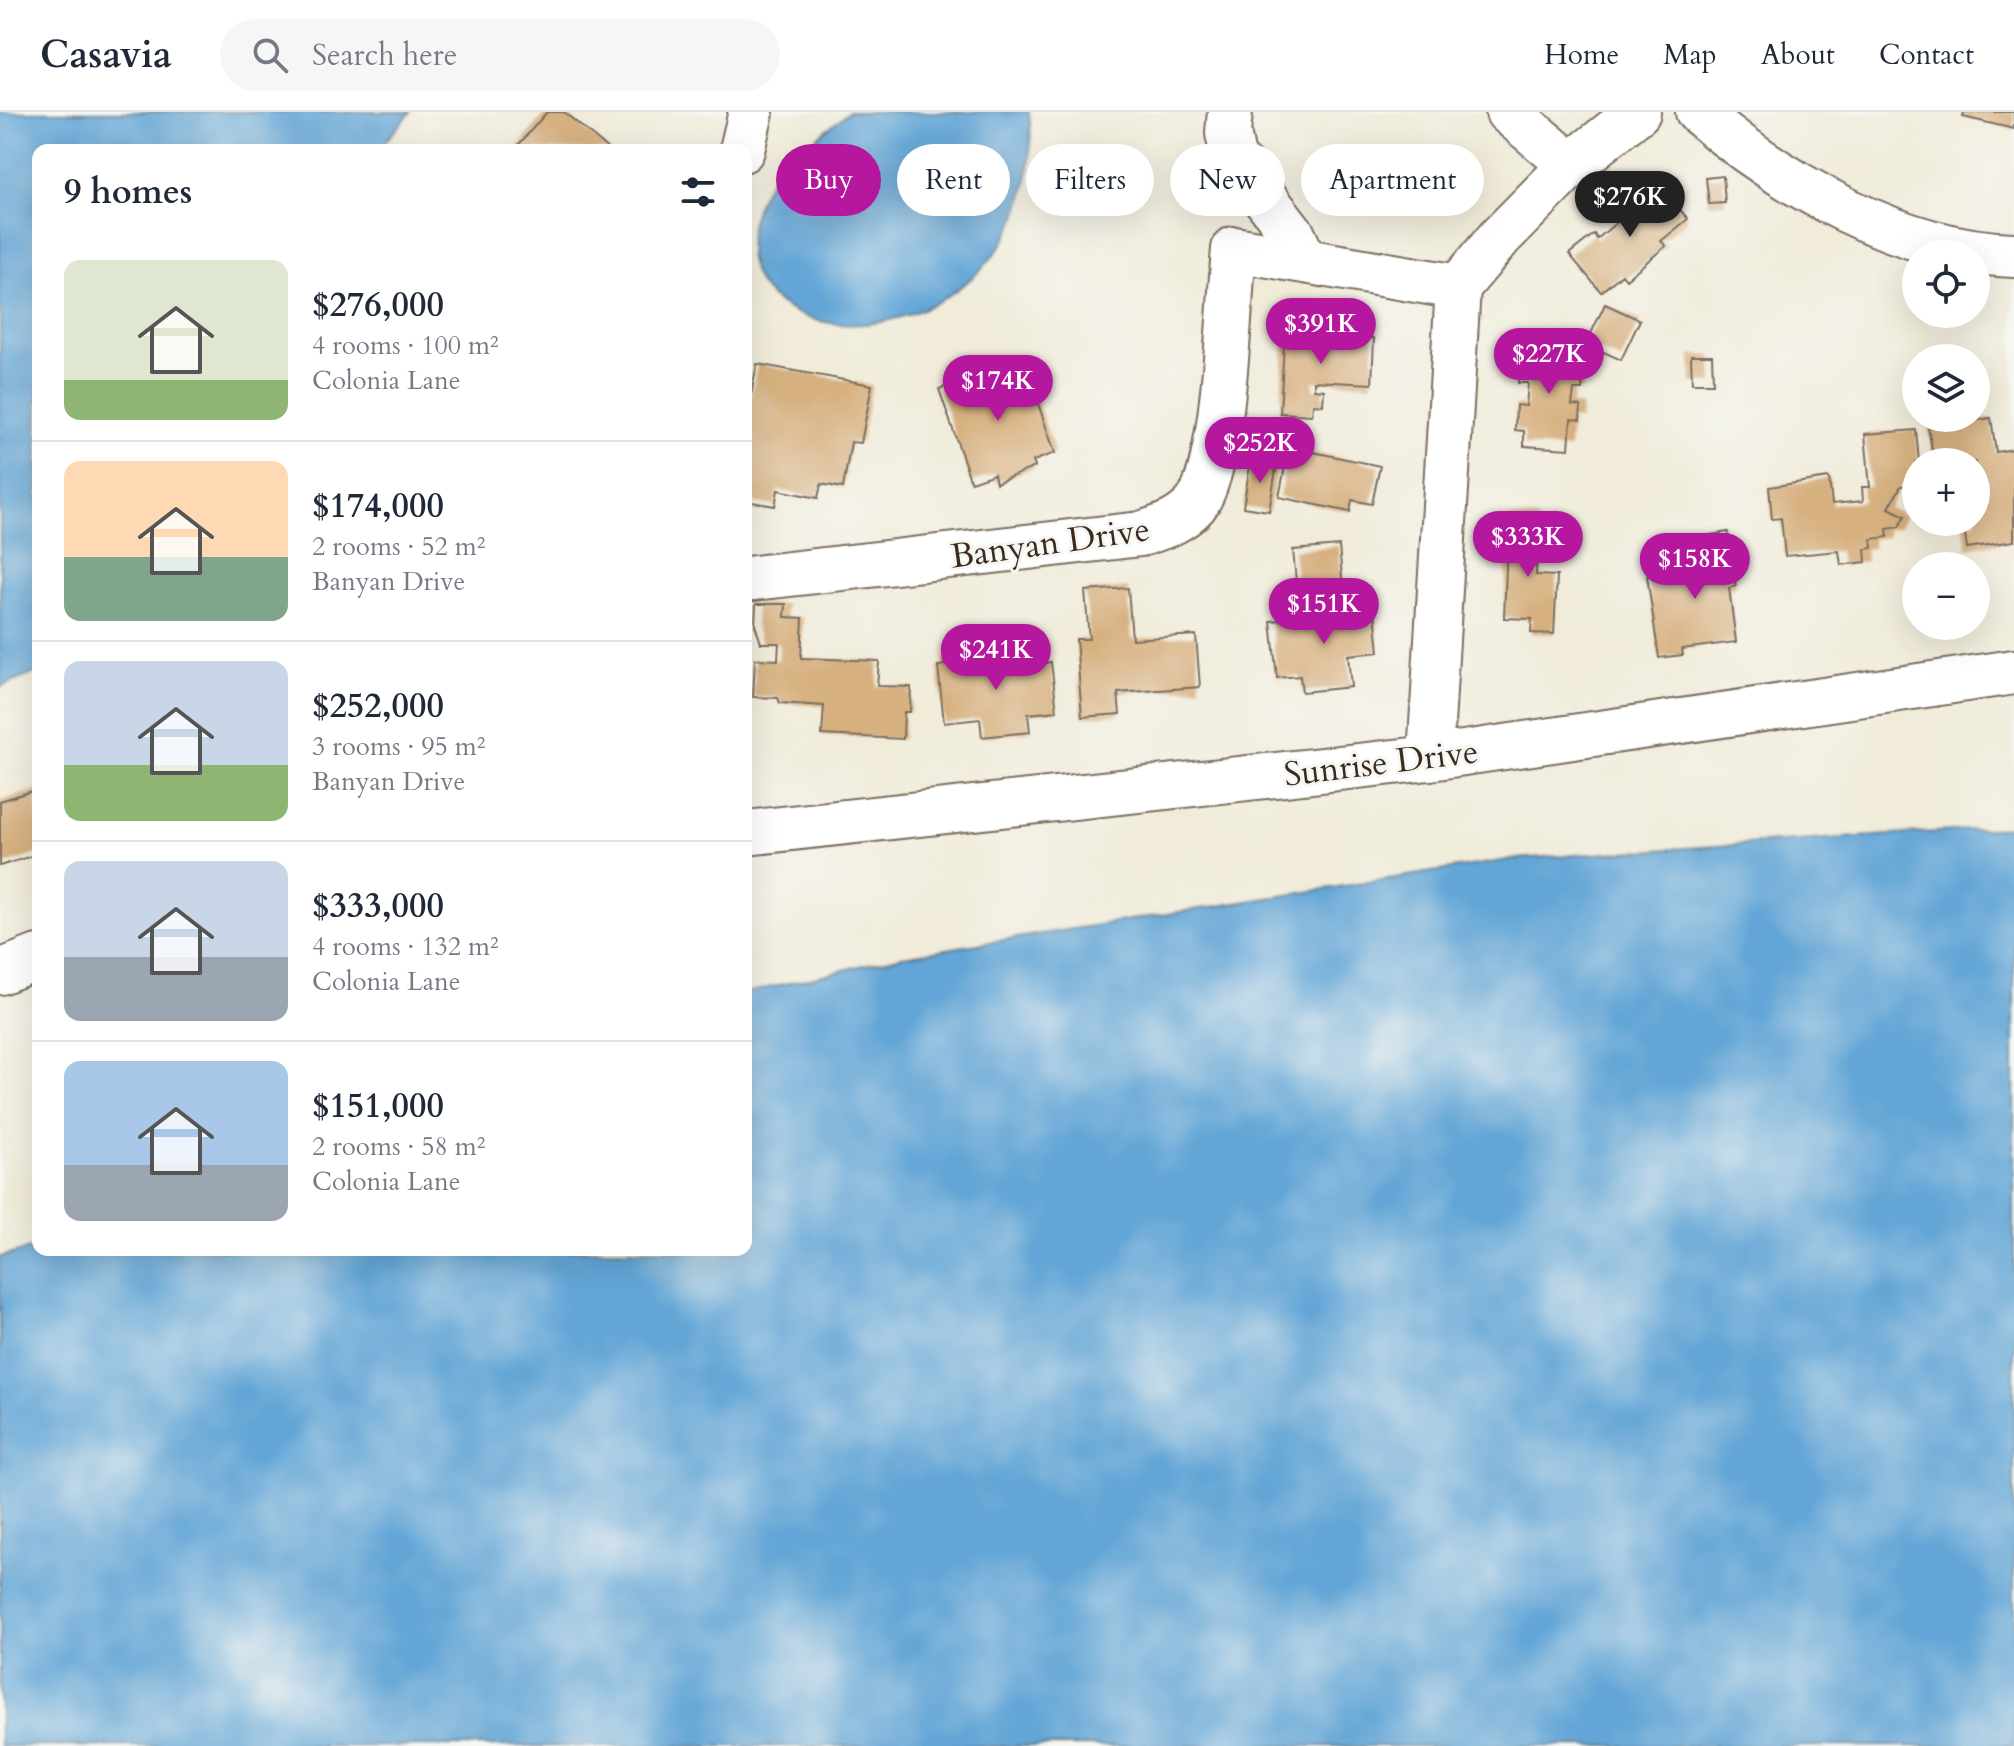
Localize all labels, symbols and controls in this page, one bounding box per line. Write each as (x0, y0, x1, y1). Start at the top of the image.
search box (220, 19, 780, 91)
text: Casavia (40, 29, 172, 81)
icon: search (248, 33, 292, 77)
text: Search here (312, 35, 457, 76)
text: Home (1544, 36, 1619, 74)
text: Map (1663, 36, 1717, 74)
text: About (1761, 36, 1835, 74)
text: Contact (1879, 36, 1974, 74)
chip: Buy (776, 144, 881, 216)
chip: Rent (897, 144, 1010, 216)
chip: Filters (1026, 144, 1154, 216)
chip: New (1170, 144, 1285, 216)
chip: Apartment (1301, 144, 1484, 216)
text: 9 homes (64, 169, 192, 215)
icon: filters (676, 170, 720, 214)
pin: $276K (1574, 171, 1686, 239)
text: $276K (1593, 179, 1667, 214)
map controls (1902, 240, 1990, 640)
button: locate (1902, 240, 1990, 328)
text: $276,000 (312, 282, 444, 328)
icon: home (128, 292, 224, 388)
pin: $391K (1265, 298, 1377, 366)
text: $391K (1284, 306, 1358, 341)
text: 4 rooms · 100 m² (312, 328, 499, 363)
pin: $227K (1493, 328, 1605, 396)
text: $227K (1512, 336, 1586, 371)
button: layers (1902, 344, 1990, 432)
pin: $174K (942, 355, 1054, 423)
text: Colonia Lane (312, 363, 460, 398)
text: $174K (961, 363, 1035, 398)
pin: $252K (1204, 417, 1316, 485)
text: $252K (1223, 425, 1297, 460)
button: + (1902, 448, 1990, 536)
text: $174,000 (312, 483, 444, 529)
icon: home (128, 493, 224, 589)
street label: Banyan Drive (948, 506, 1153, 580)
pin: $333K (1472, 511, 1584, 579)
text: $333K (1491, 519, 1565, 554)
text: 2 rooms · 52 m² (312, 529, 485, 564)
pin: $158K (1639, 533, 1751, 601)
text: $158K (1658, 541, 1732, 576)
button: − (1902, 552, 1990, 640)
text: Banyan Drive (312, 564, 465, 599)
pin: $151K (1268, 578, 1380, 646)
text: $151K (1287, 586, 1361, 621)
pin: $241K (940, 624, 1052, 692)
text: $241K (959, 632, 1033, 667)
text: $252,000 (312, 683, 444, 729)
icon: home (128, 693, 224, 789)
street label: Sunrise Drive (1281, 728, 1481, 798)
text: 3 rooms · 95 m² (312, 729, 485, 764)
text: Banyan Drive (312, 764, 465, 799)
text: $333,000 (312, 883, 444, 929)
icon: home (128, 893, 224, 989)
text: 4 rooms · 132 m² (312, 929, 499, 964)
text: Colonia Lane (312, 964, 460, 999)
text: $151,000 (312, 1083, 444, 1129)
icon: home (128, 1093, 224, 1189)
text: 2 rooms · 58 m² (312, 1129, 485, 1164)
text: Colonia Lane (312, 1164, 460, 1199)

